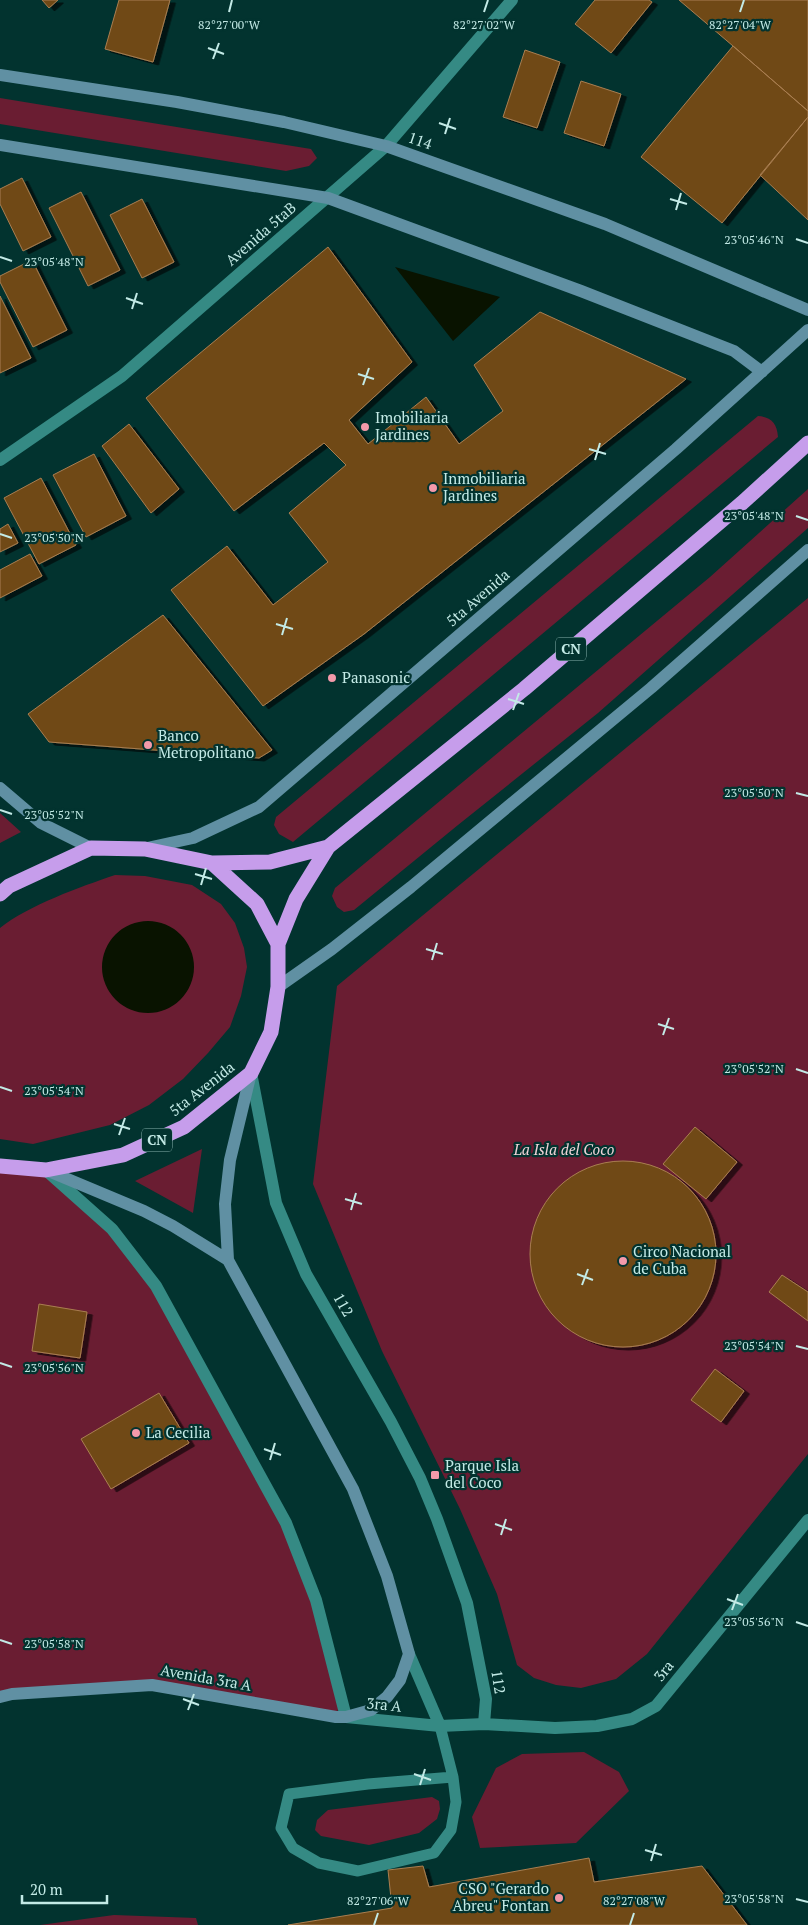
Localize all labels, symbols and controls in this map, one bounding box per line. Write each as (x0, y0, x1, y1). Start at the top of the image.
text: 82°27'00"W (198, 17, 261, 32)
text: 82°27'02"W (453, 17, 516, 32)
text: 82°27'04"W (709, 17, 772, 32)
street label: 114 (406, 127, 435, 153)
street label: Avenida 5taB (221, 197, 300, 269)
text: 23°05'46"N (724, 232, 784, 247)
text: 23°05'48"N (24, 254, 84, 269)
place label: Imobiliaria Jardines (375, 407, 449, 444)
marker: Imobiliaria Jardines (359, 421, 371, 433)
place label: Inmobiliaria Jardines (443, 468, 526, 505)
marker: Inmobiliaria Jardines (427, 482, 439, 494)
text: 23°05'48"N (724, 508, 784, 523)
text: 23°05'50"N (24, 530, 84, 545)
street label: 5ta Avenida (441, 564, 514, 630)
road number: CN (556, 638, 586, 661)
place label: Panasonic (342, 667, 410, 687)
marker: Panasonic (326, 672, 338, 684)
place label: Banco Metropolitano (158, 725, 254, 762)
marker: Banco Metropolitano (142, 739, 154, 751)
text: 23°05'50"N (724, 785, 784, 800)
text: 23°05'52"N (24, 807, 84, 822)
street label: 5ta Avenida (165, 1056, 239, 1120)
text: 23°05'52"N (724, 1061, 784, 1076)
text: 23°05'54"N (24, 1083, 84, 1098)
road number: CN (142, 1128, 172, 1152)
park label: La Isla del Coco (513, 1139, 615, 1159)
place label: Circo Nacional de Cuba (633, 1241, 731, 1278)
marker: Circo Nacional de Cuba (617, 1255, 629, 1267)
street label: 112 (329, 1289, 359, 1320)
text: 23°05'54"N (724, 1338, 784, 1353)
text: 23°05'56"N (24, 1360, 84, 1375)
place label: La Cecilia (146, 1422, 211, 1442)
marker: La Cecilia (130, 1427, 142, 1439)
place label: Parque Isla del Coco (445, 1455, 520, 1492)
marker: Parque Isla del Coco (429, 1469, 441, 1481)
text: 23°05'56"N (724, 1614, 784, 1629)
text: 23°05'58"N (24, 1636, 84, 1651)
street label: 3ra (649, 1655, 678, 1685)
street label: Avenida 3ra A (159, 1659, 254, 1695)
street label: 112 (487, 1668, 511, 1695)
street label: 3ra A (366, 1692, 403, 1716)
scale bar (22, 1872, 108, 1904)
place label: CSO "Gerardo Abreu" Fontan (453, 1878, 549, 1915)
text: 20 m (30, 1879, 63, 1899)
text: 23°05'58"N (724, 1891, 784, 1906)
marker: CSO "Gerardo Abreu" Fontan (553, 1892, 565, 1904)
text: 82°27'06"W (347, 1893, 410, 1908)
text: 82°27'08"W (603, 1893, 666, 1908)

